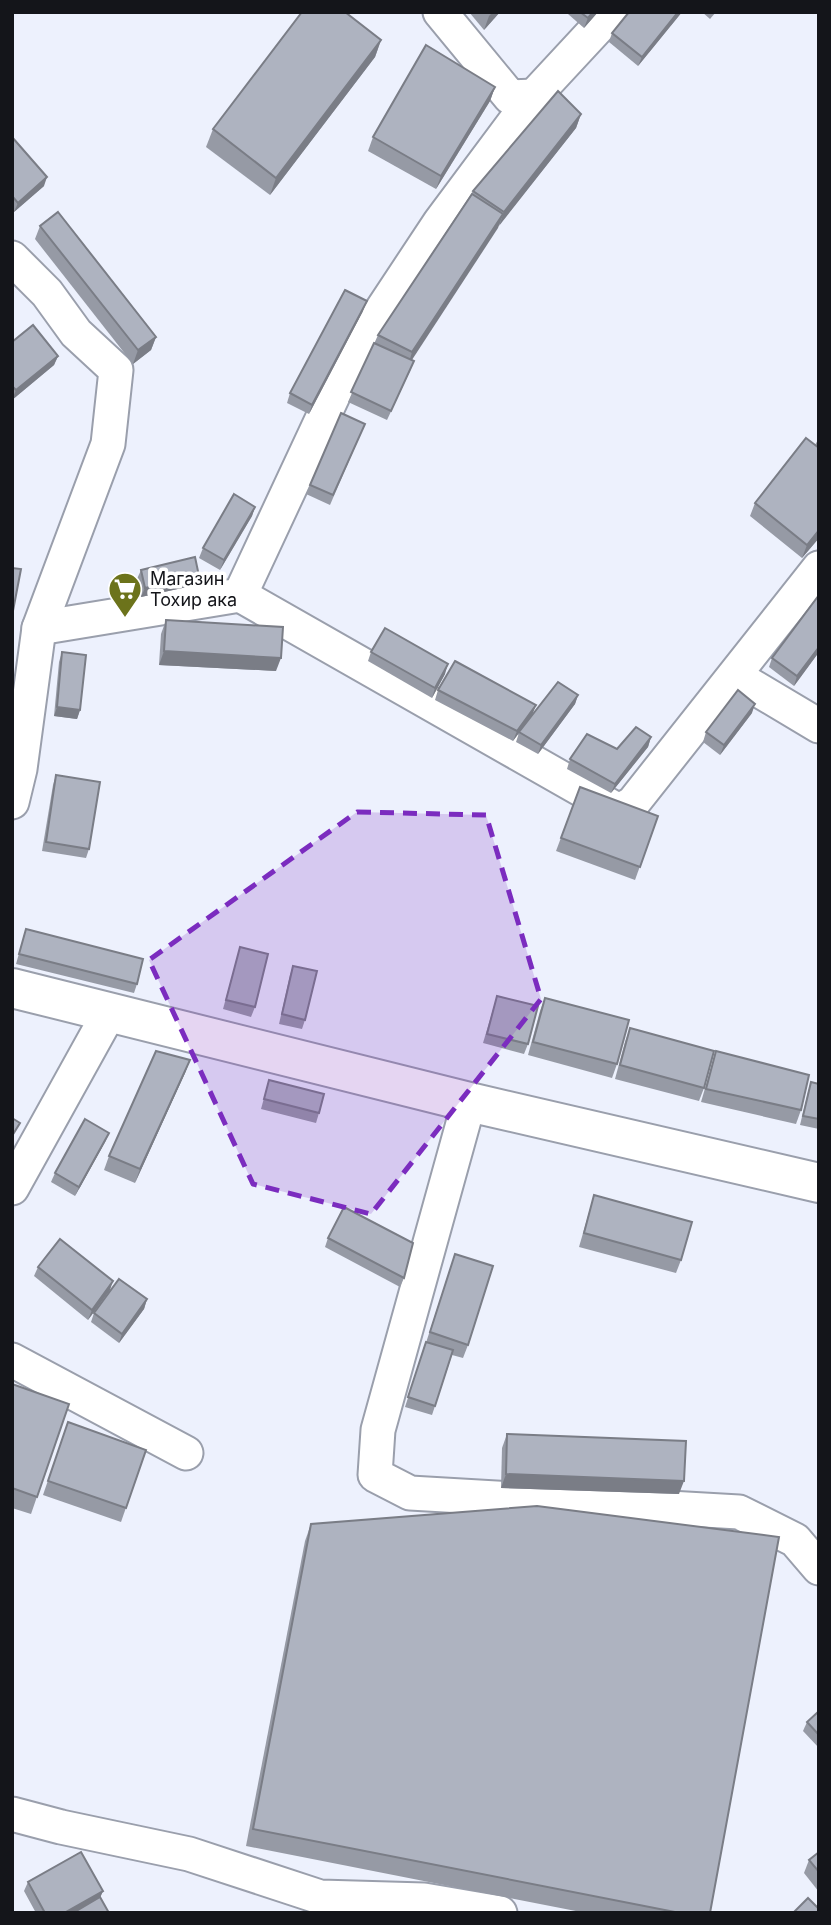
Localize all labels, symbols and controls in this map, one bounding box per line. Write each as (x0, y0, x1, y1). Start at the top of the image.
place label: Магазин Тохир ака (150, 568, 237, 610)
supermarket icon: Магазин Тохир ака (106, 570, 144, 619)

